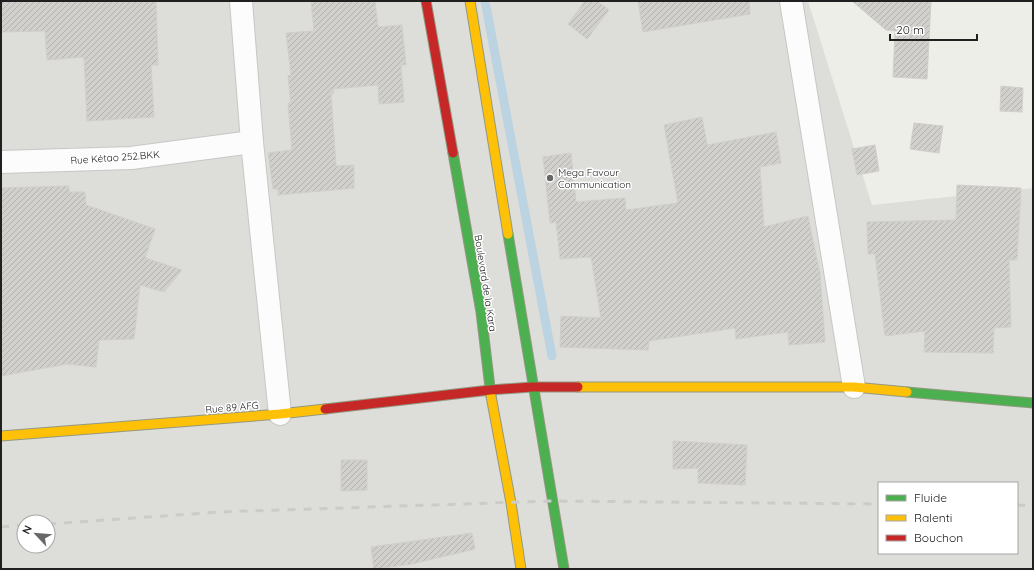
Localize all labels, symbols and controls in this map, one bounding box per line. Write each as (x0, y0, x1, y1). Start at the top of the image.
scale bar (890, 16, 977, 42)
text: 20 m (896, 22, 924, 37)
street label: Rue Kétao 252.BKK (70, 148, 160, 167)
place label: Mega Favour Communication (558, 166, 631, 191)
marker: Mega Favour Communication (545, 173, 555, 183)
street label: Boulevard de la Kara (471, 234, 500, 332)
street label: Rue 89 AFG (205, 399, 259, 416)
legend (878, 482, 1018, 554)
text: Fluide (914, 490, 947, 505)
text: Ralenti (914, 510, 952, 525)
north arrow (16, 514, 56, 554)
text: N (19, 523, 35, 536)
text: Bouchon (914, 530, 963, 545)

